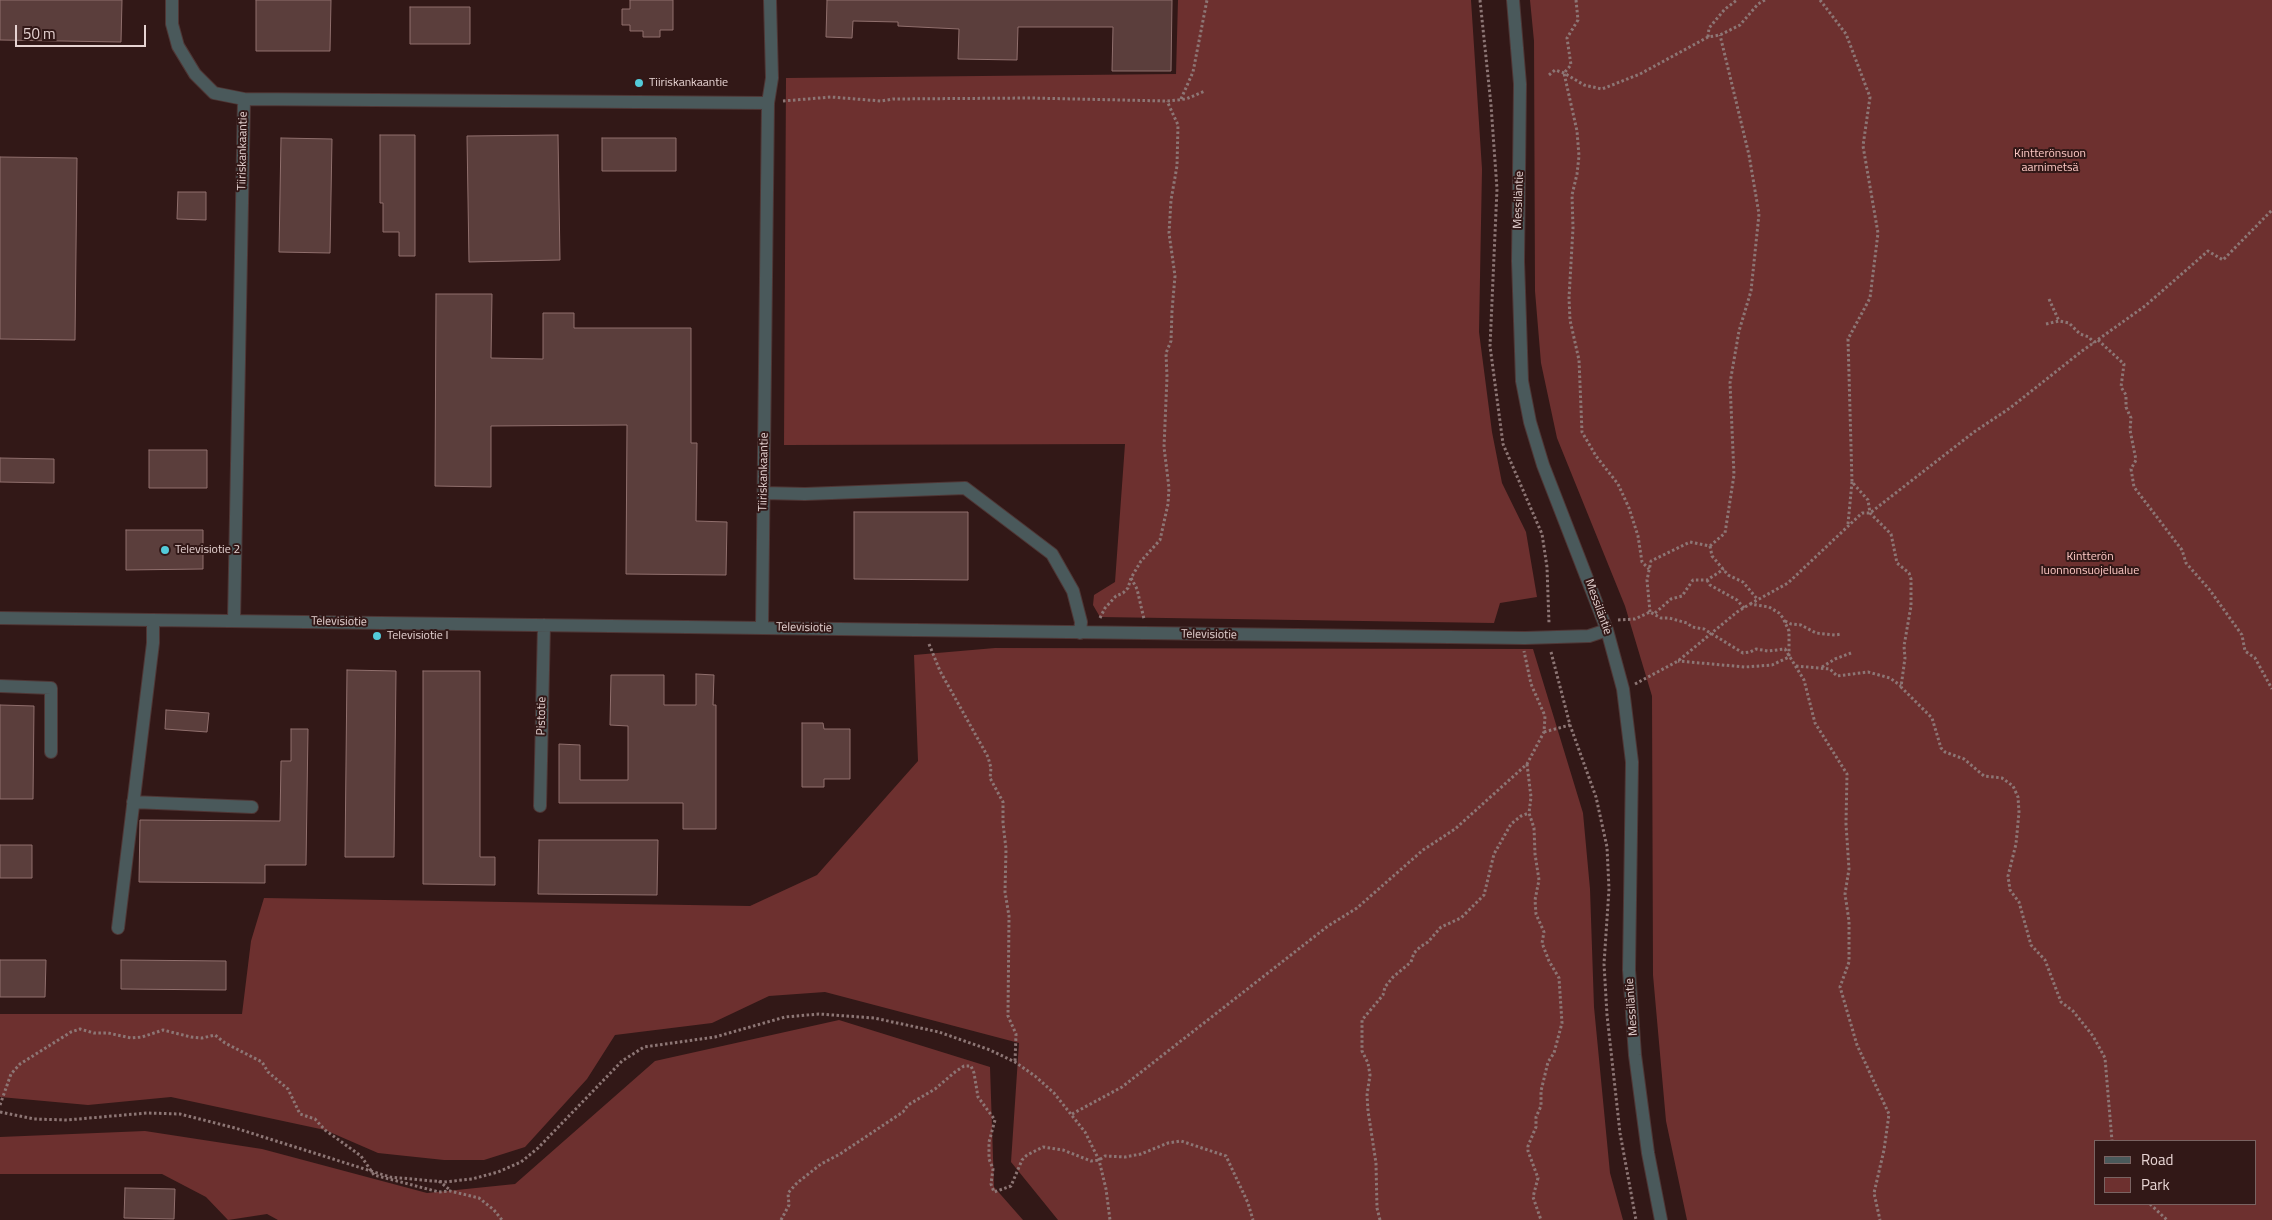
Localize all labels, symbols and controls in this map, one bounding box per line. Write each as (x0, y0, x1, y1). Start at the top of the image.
scale bar (18, 15, 149, 47)
text: 50 m (23, 22, 56, 45)
place label: Tiiriskankaantie (649, 76, 728, 90)
marker: Tiiriskankaantie (633, 77, 645, 89)
street label: Tiiriskankaantie (235, 111, 251, 191)
park label: Kintterönsuon aarnimetsä (2014, 147, 2086, 175)
street label: Messiläntie (1511, 171, 1527, 229)
street label: Tiiriskankaantie (756, 432, 772, 512)
place label: Televisiotie 2 (175, 543, 240, 557)
marker: Televisiotie 2 (159, 544, 171, 556)
park label: Kintterön luonnonsuojelualue (2041, 550, 2139, 578)
street label: Messiläntie (1581, 577, 1615, 637)
street label: Televisiotie (311, 614, 367, 630)
street label: Televisiotie (776, 620, 832, 636)
street label: Televisiotie (1181, 627, 1237, 643)
place label: Televisiotie I (387, 629, 448, 643)
marker: Televisiotie I (371, 630, 383, 642)
street label: Pistotie (534, 697, 550, 735)
street label: Messiläntie (1623, 978, 1641, 1036)
legend (2094, 1140, 2257, 1205)
text: Road (2141, 1148, 2173, 1171)
text: Park (2141, 1173, 2170, 1196)

